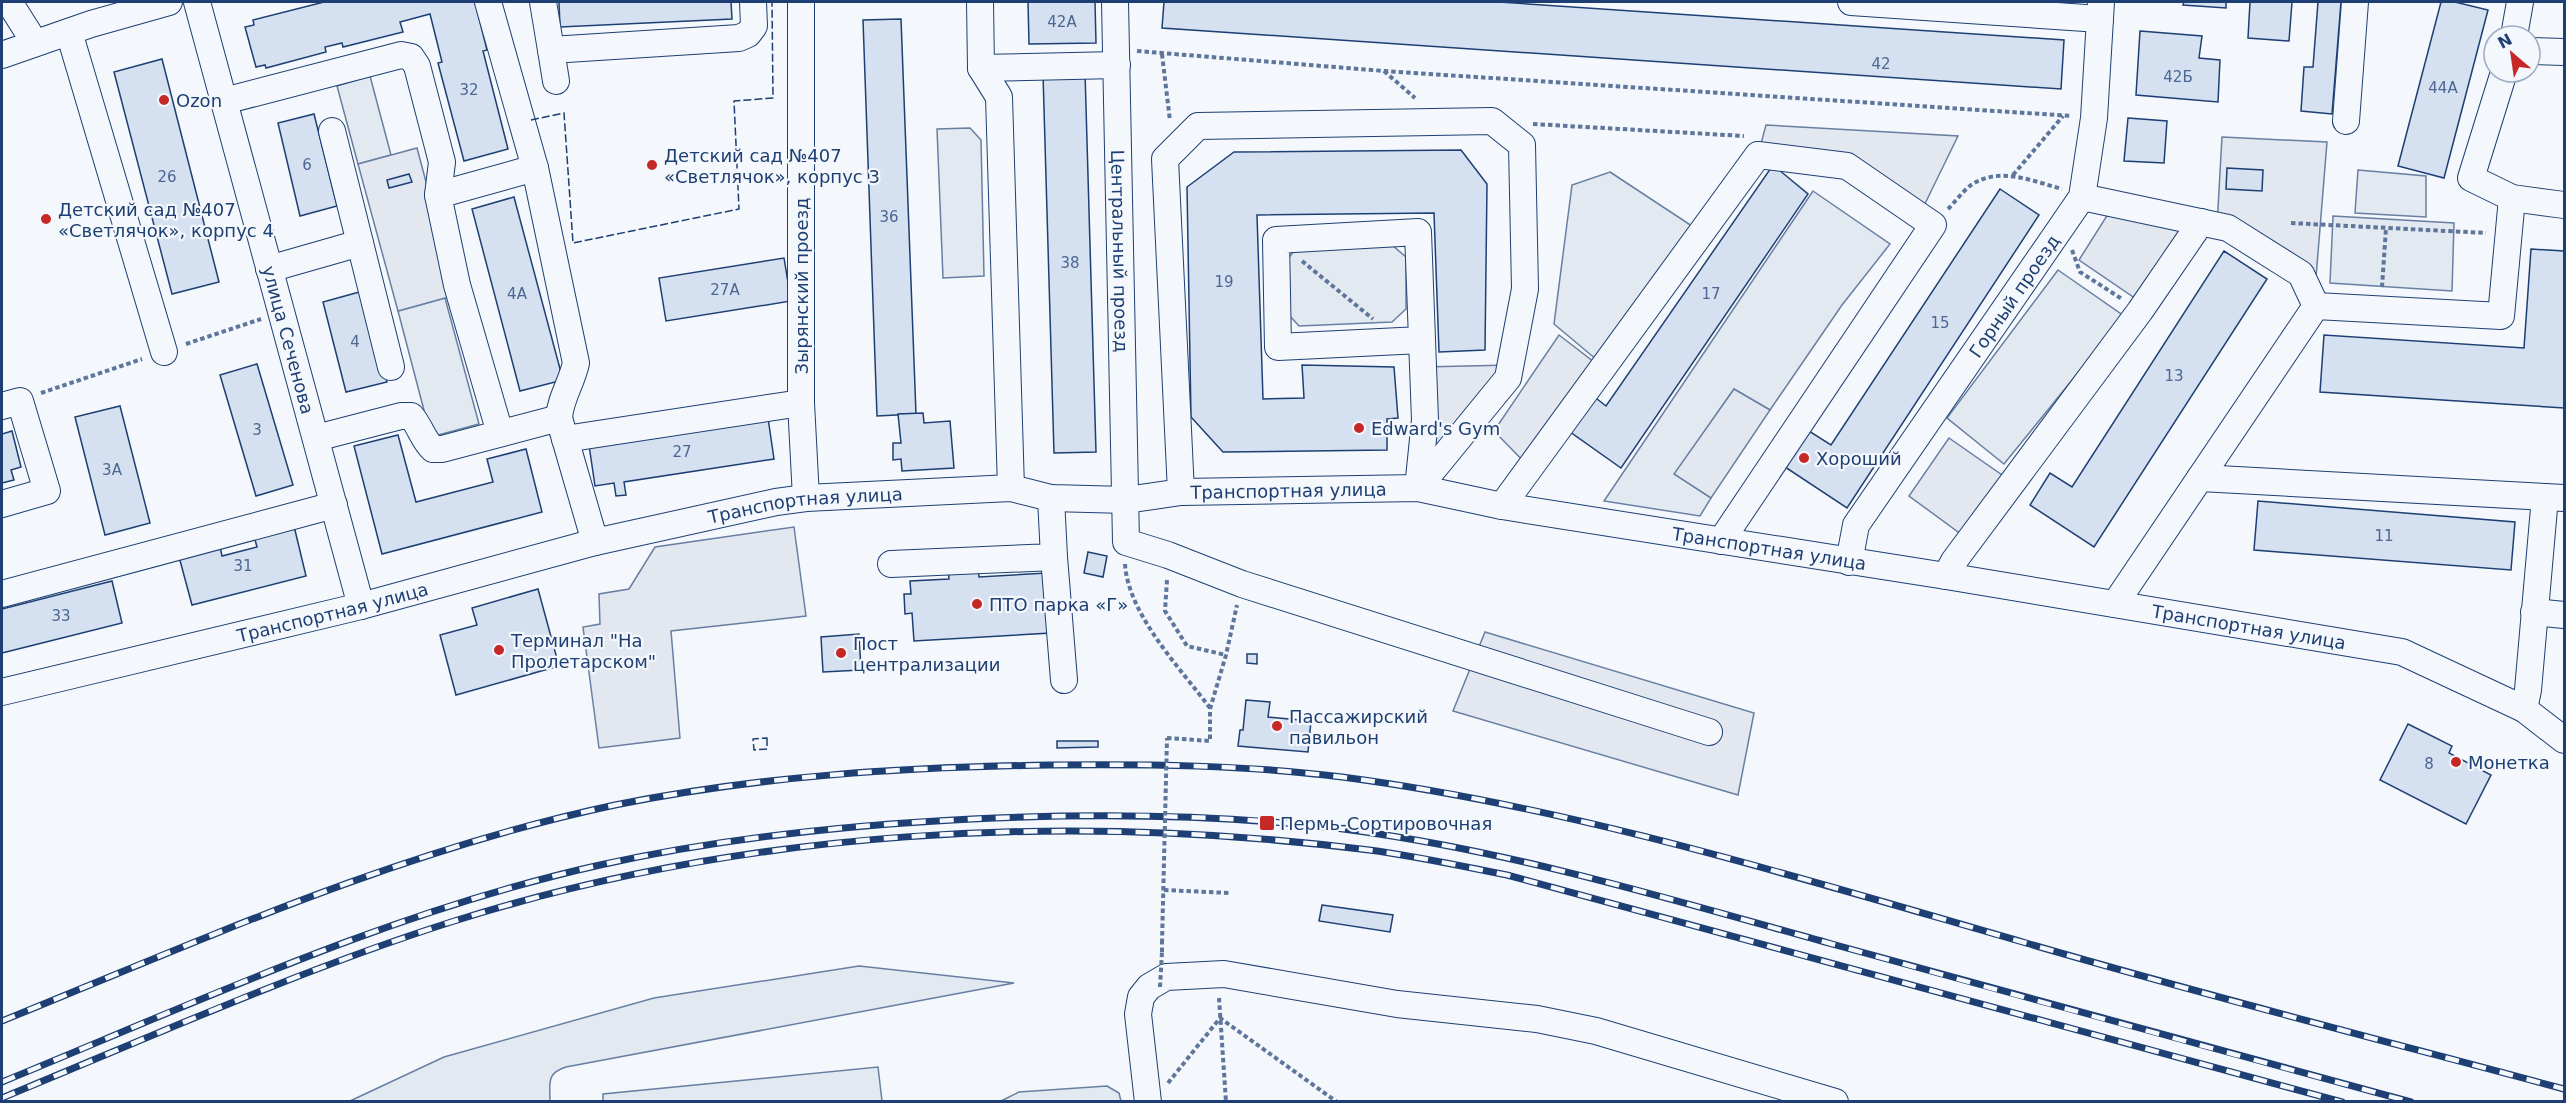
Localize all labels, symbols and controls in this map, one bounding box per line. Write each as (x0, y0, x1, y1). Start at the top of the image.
house number: 42А (1047, 13, 1077, 31)
north arrow (2482, 24, 2542, 84)
text: N (2495, 30, 2515, 53)
house number: 42 (1871, 55, 1891, 73)
house number: 42Б (2163, 68, 2193, 86)
house number: 44А (2428, 79, 2458, 97)
house number: 32 (459, 81, 479, 99)
place label: Ozon (176, 90, 222, 111)
marker: Ozon (157, 93, 171, 107)
place label: Детский сад №407 «Светлячок», корпус 3 (664, 145, 880, 187)
street label: Центральный проезд (1108, 149, 1133, 353)
house number: 6 (302, 156, 312, 174)
marker: Детский сад №407 «Светлячок», корпус 3 (645, 158, 659, 172)
house number: 26 (157, 168, 177, 186)
street label: Зырянский проезд (791, 198, 812, 374)
place label: Детский сад №407 «Светлячок», корпус 4 (58, 199, 274, 241)
house number: 36 (879, 208, 899, 226)
marker: Детский сад №407 «Светлячок», корпус 4 (39, 212, 53, 226)
street label: Горный проезд (1964, 230, 2063, 361)
house number: 38 (1060, 254, 1080, 272)
street label: улица Сеченова (259, 263, 319, 416)
house number: 19 (1214, 273, 1234, 291)
house number: 27А (710, 281, 740, 299)
house number: 4А (507, 285, 528, 303)
house number: 17 (1701, 285, 1721, 303)
house number: 15 (1930, 314, 1950, 332)
house number: 4 (350, 333, 360, 351)
house number: 13 (2164, 367, 2184, 385)
place label: Edward's Gym (1371, 418, 1500, 439)
house number: 3 (252, 421, 262, 439)
marker: Edward's Gym (1352, 421, 1366, 435)
house number: 27 (672, 443, 692, 461)
place label: Хороший (1816, 448, 1902, 469)
marker: Хороший (1797, 451, 1811, 465)
house number: 3А (102, 461, 123, 479)
street label: Транспортная улица (1189, 478, 1387, 502)
street label: Транспортная улица (705, 483, 903, 527)
street label: Транспортная улица (1670, 522, 1868, 574)
house number: 11 (2374, 527, 2394, 545)
house number: 31 (233, 557, 253, 575)
street label: Транспортная улица (234, 578, 430, 646)
place label: ПТО парка «Г» (989, 594, 1128, 615)
marker: ПТО парка «Г» (970, 597, 984, 611)
street label: Транспортная улица (2149, 600, 2348, 653)
house number: 33 (51, 607, 71, 625)
place label: Терминал "На Пролетарском" (510, 630, 656, 672)
place label: Пост централизации (853, 633, 1001, 675)
marker: Терминал "На Пролетарском" (492, 643, 506, 657)
marker: Пост централизации (834, 646, 848, 660)
place label: Пассажирский павильон (1289, 706, 1428, 748)
marker: Пассажирский павильон (1270, 719, 1284, 733)
place label: Монетка (2468, 752, 2550, 773)
house number: 8 (2424, 755, 2434, 773)
marker: Монетка (2449, 755, 2463, 769)
place label: Пермь-Сортировочная (1280, 813, 1492, 834)
marker: Пермь-Сортировочная (1258, 814, 1276, 832)

